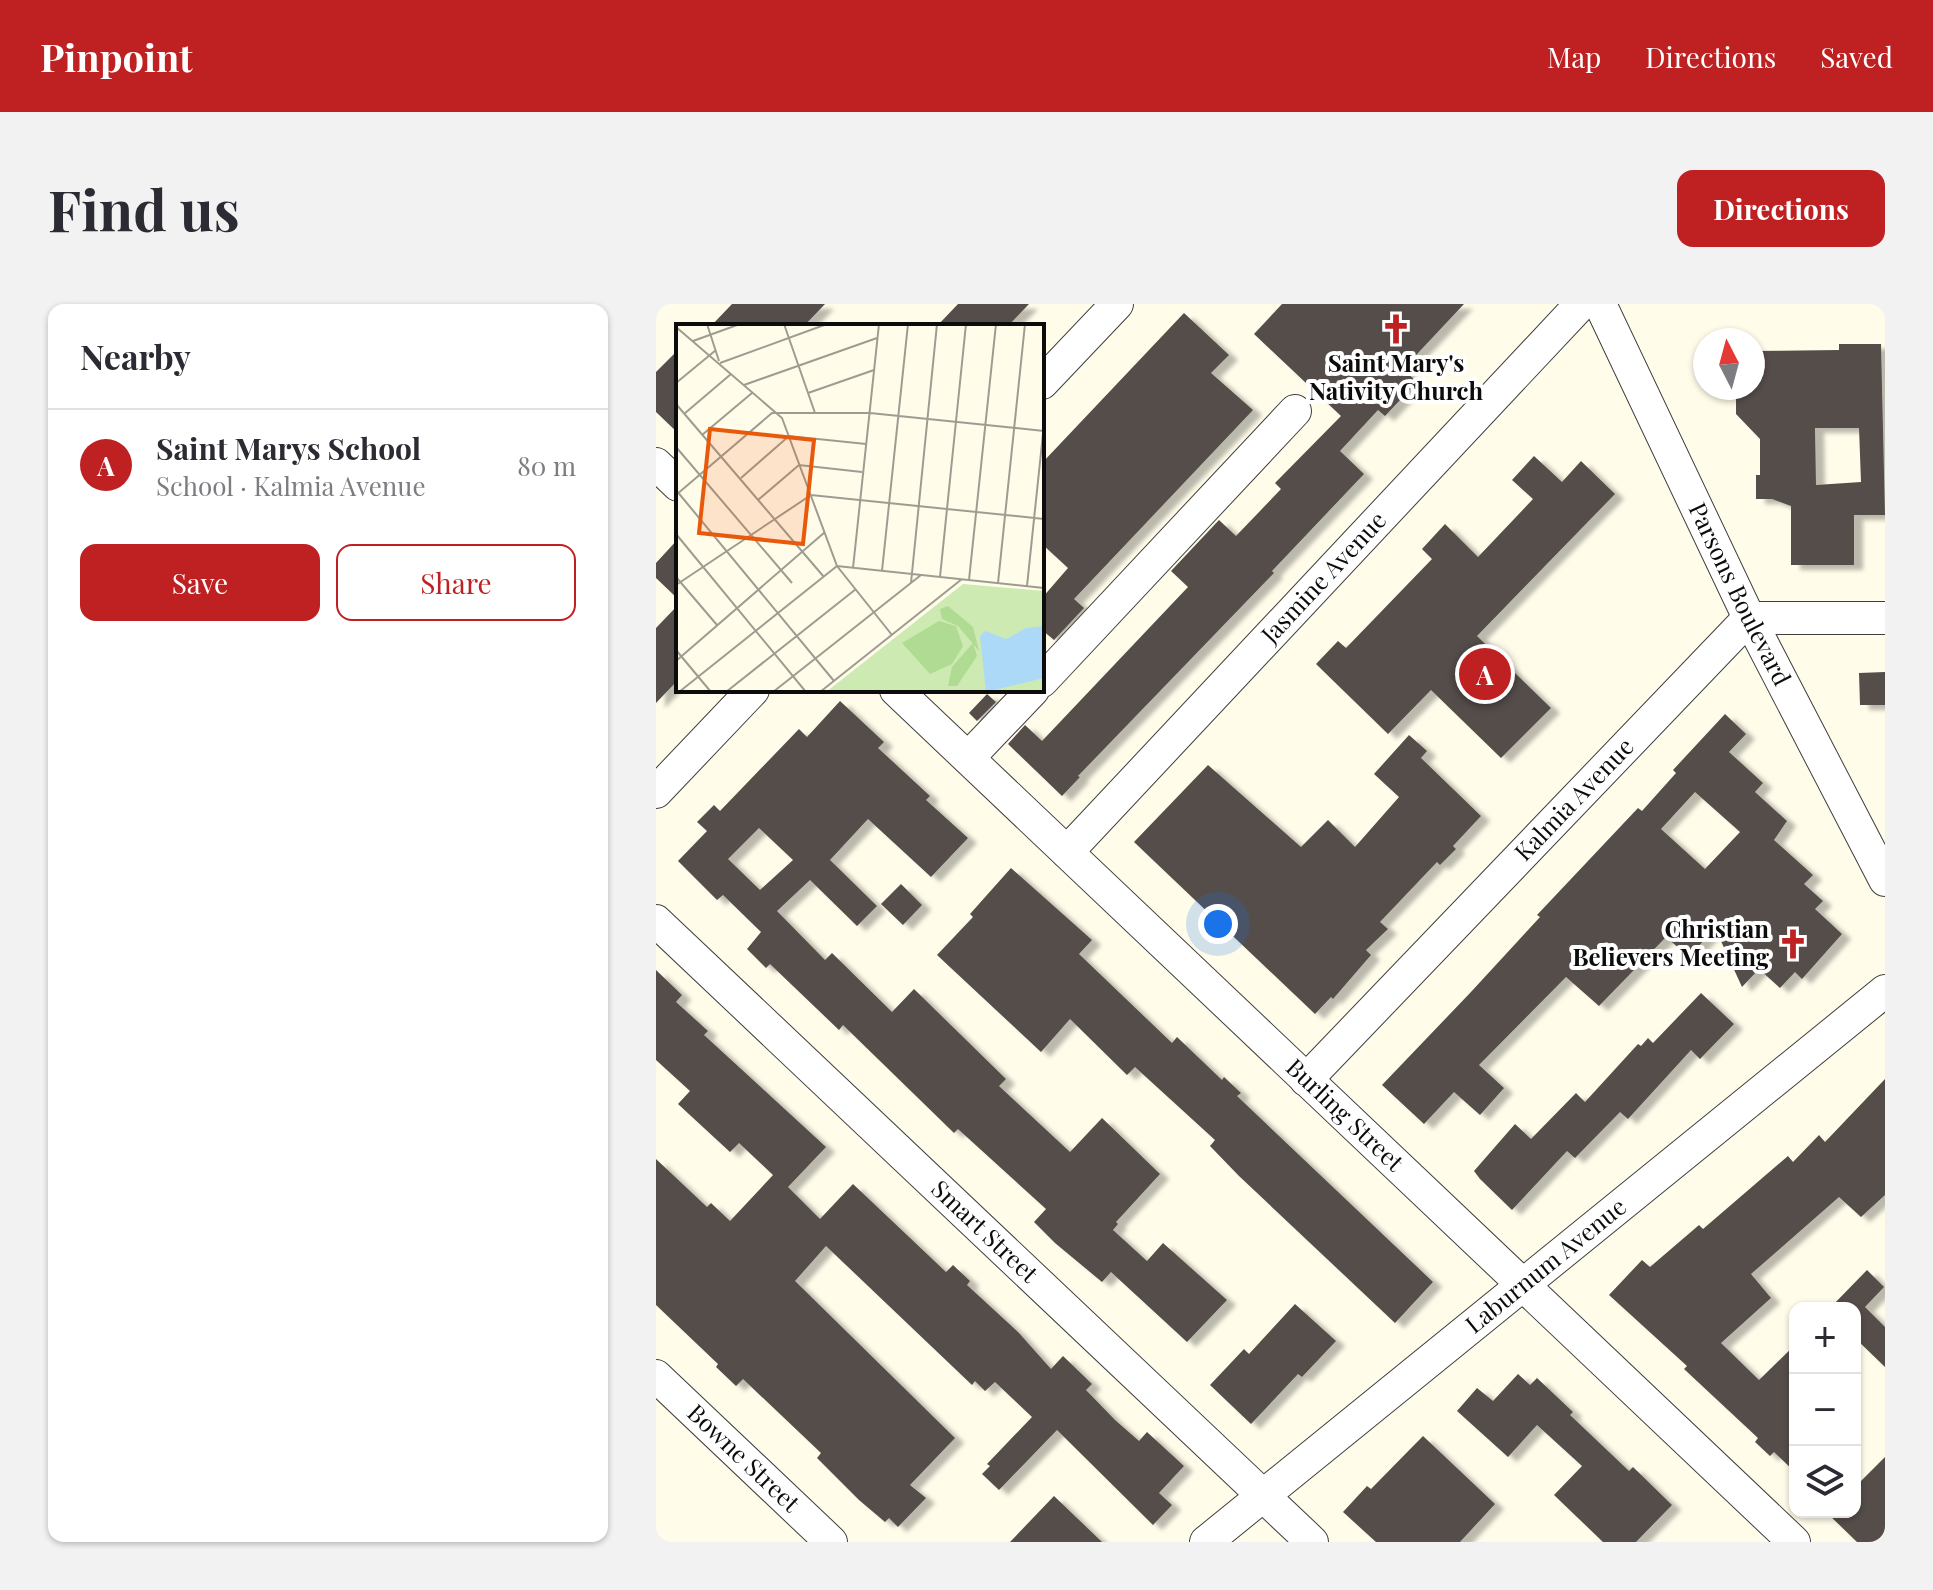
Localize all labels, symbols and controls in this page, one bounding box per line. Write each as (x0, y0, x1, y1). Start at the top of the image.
text: Pinpoint (40, 31, 193, 82)
text: Map (1547, 38, 1601, 75)
text: Directions (1645, 38, 1776, 75)
text: Saved (1820, 38, 1893, 75)
button: Directions (1677, 170, 1885, 247)
text: Find us (48, 171, 240, 246)
church icon: Saint Mary's Nativity Church (1379, 312, 1413, 346)
inset map (676, 324, 1044, 692)
north arrow (1693, 328, 1765, 400)
text: Nearby (80, 333, 191, 379)
place label: Saint Mary's Nativity Church (1309, 346, 1484, 406)
text: Saint Marys School (156, 428, 421, 468)
text: A (97, 448, 115, 483)
text: 80 m (517, 448, 576, 483)
text: School · Kalmia Avenue (156, 468, 426, 503)
street label: Parsons Boulevard (1683, 497, 1799, 691)
street label: Jasmine Avenue (1253, 504, 1392, 650)
button: Save (80, 544, 320, 621)
button: Share (336, 544, 576, 621)
pin: A (1459, 644, 1511, 704)
street label: Kalmia Avenue (1507, 730, 1640, 867)
your location (1198, 904, 1238, 944)
place label: Christian Believers Meeting (1572, 912, 1770, 972)
church icon: Christian Believers Meeting (1776, 927, 1810, 961)
street label: Burling Street (1280, 1051, 1412, 1178)
street label: Smart Street (925, 1172, 1046, 1289)
street label: Laburnum Avenue (1458, 1190, 1632, 1339)
map controls (1789, 1302, 1861, 1518)
button: + (1789, 1302, 1861, 1374)
button: − (1789, 1374, 1861, 1446)
street label: Bowne Street (681, 1396, 808, 1518)
button: layers (1789, 1446, 1861, 1518)

